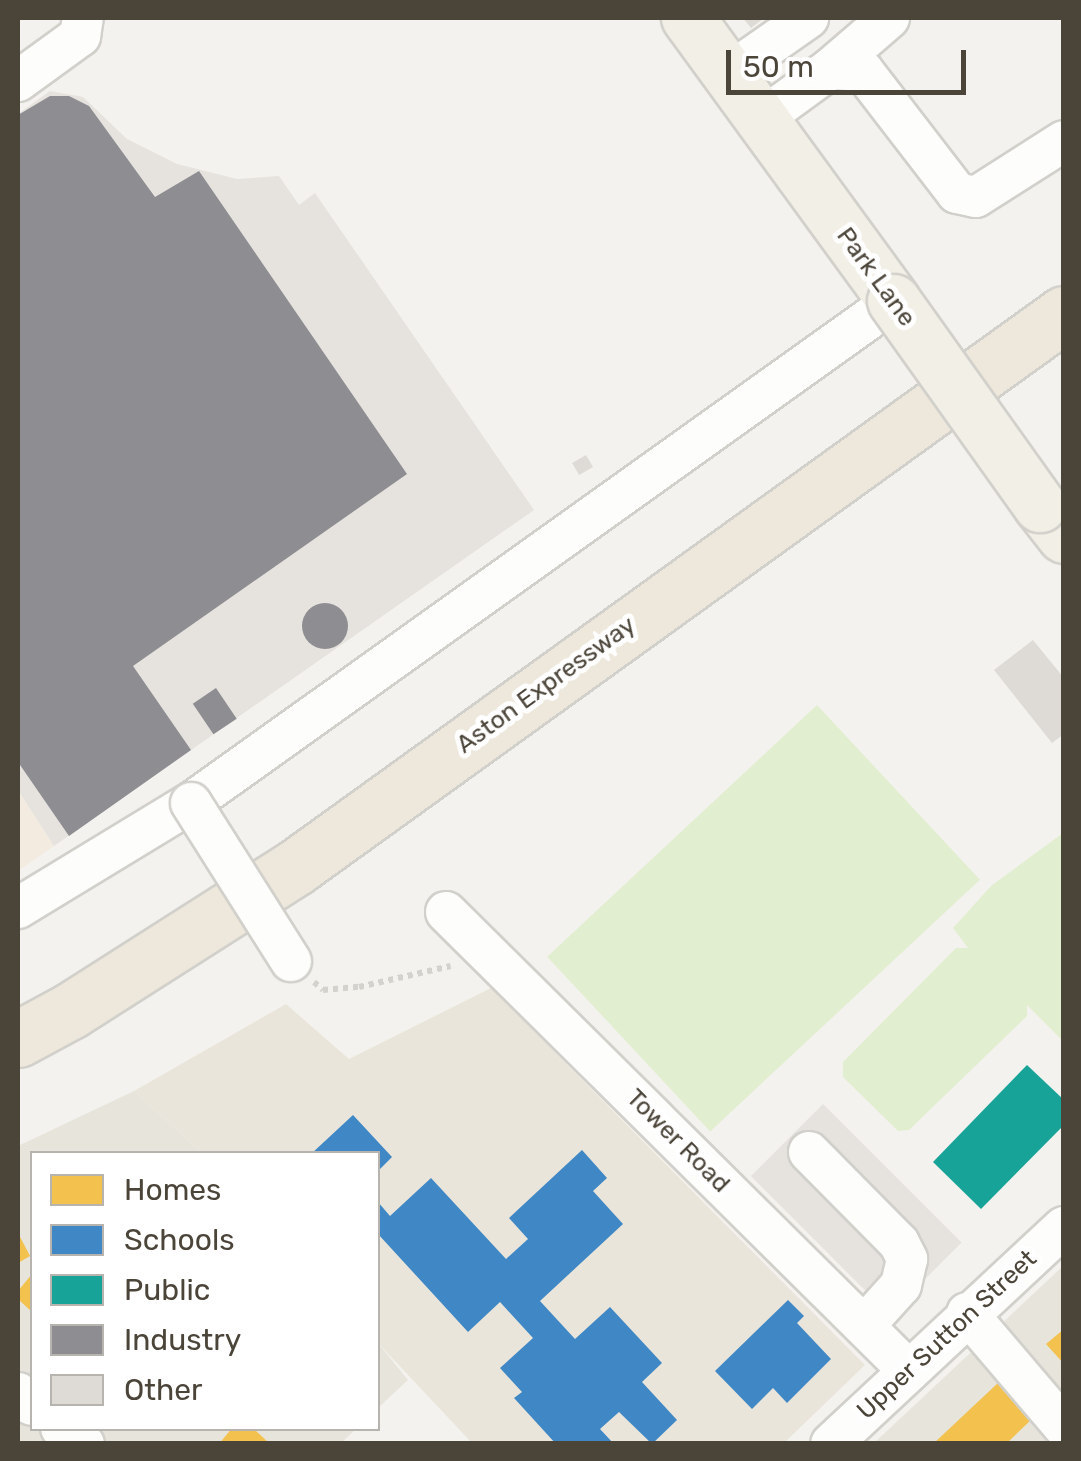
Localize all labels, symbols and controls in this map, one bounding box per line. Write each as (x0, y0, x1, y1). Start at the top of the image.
scale bar (731, 30, 971, 92)
text: 50 m (743, 49, 814, 85)
street label: Park Lane (830, 222, 922, 332)
street label: Aston Expressway (451, 610, 641, 760)
street label: Tower Road (620, 1083, 736, 1199)
legend (30, 1151, 380, 1431)
text: Homes (124, 1172, 221, 1208)
text: Schools (124, 1222, 235, 1258)
street label: Upper Sutton Street (851, 1244, 1043, 1426)
text: Public (124, 1272, 210, 1308)
text: Industry (124, 1322, 241, 1358)
text: Other (124, 1372, 203, 1408)

